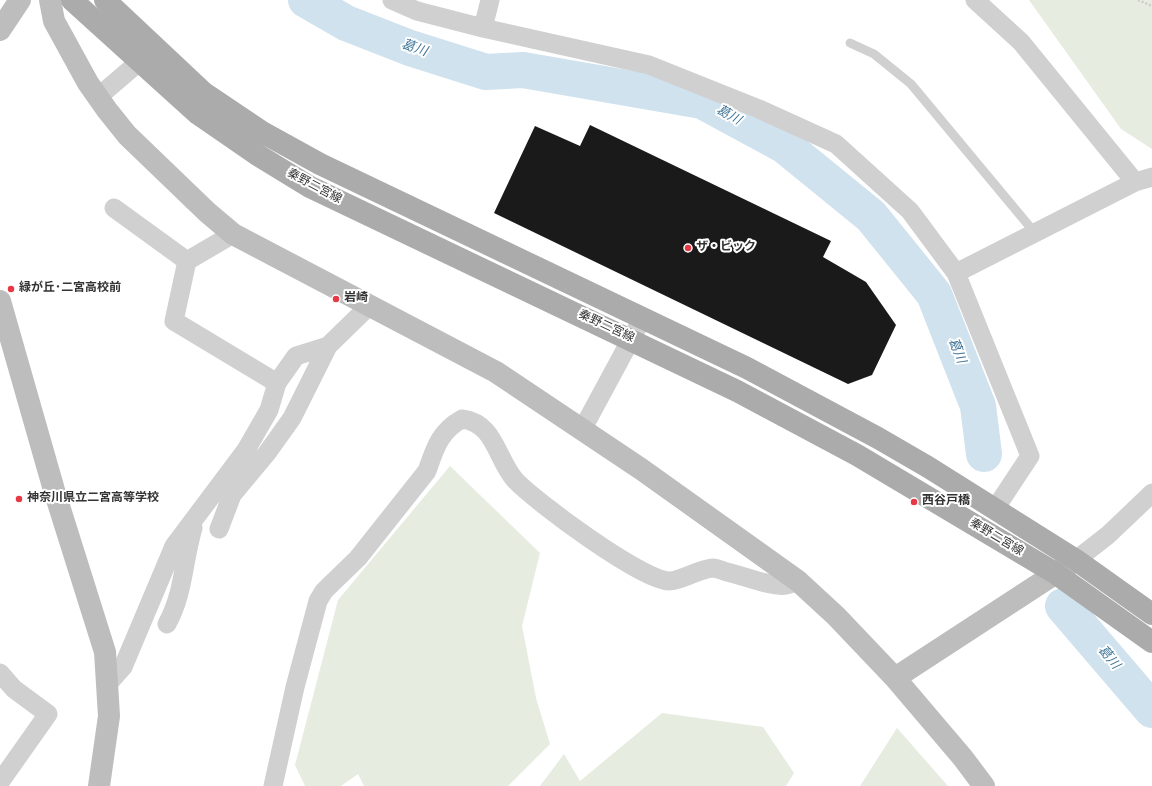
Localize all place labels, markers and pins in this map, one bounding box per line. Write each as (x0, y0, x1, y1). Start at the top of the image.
place label: ザ・ビック (696, 241, 756, 255)
marker: ザ・ビック (683, 243, 693, 253)
place label: 緑が丘･二宮高校前 (19, 282, 121, 296)
marker: 緑が丘･二宮高校前 (6, 284, 16, 294)
place label: 岩崎 (344, 292, 368, 306)
marker: 岩崎 (331, 294, 341, 304)
place label: 神奈川県立二宮高等学校 (27, 492, 159, 506)
marker: 神奈川県立二宮高等学校 (14, 494, 24, 504)
place label: 西谷戸橋 (922, 495, 970, 509)
marker: 西谷戸橋 (909, 497, 919, 507)

